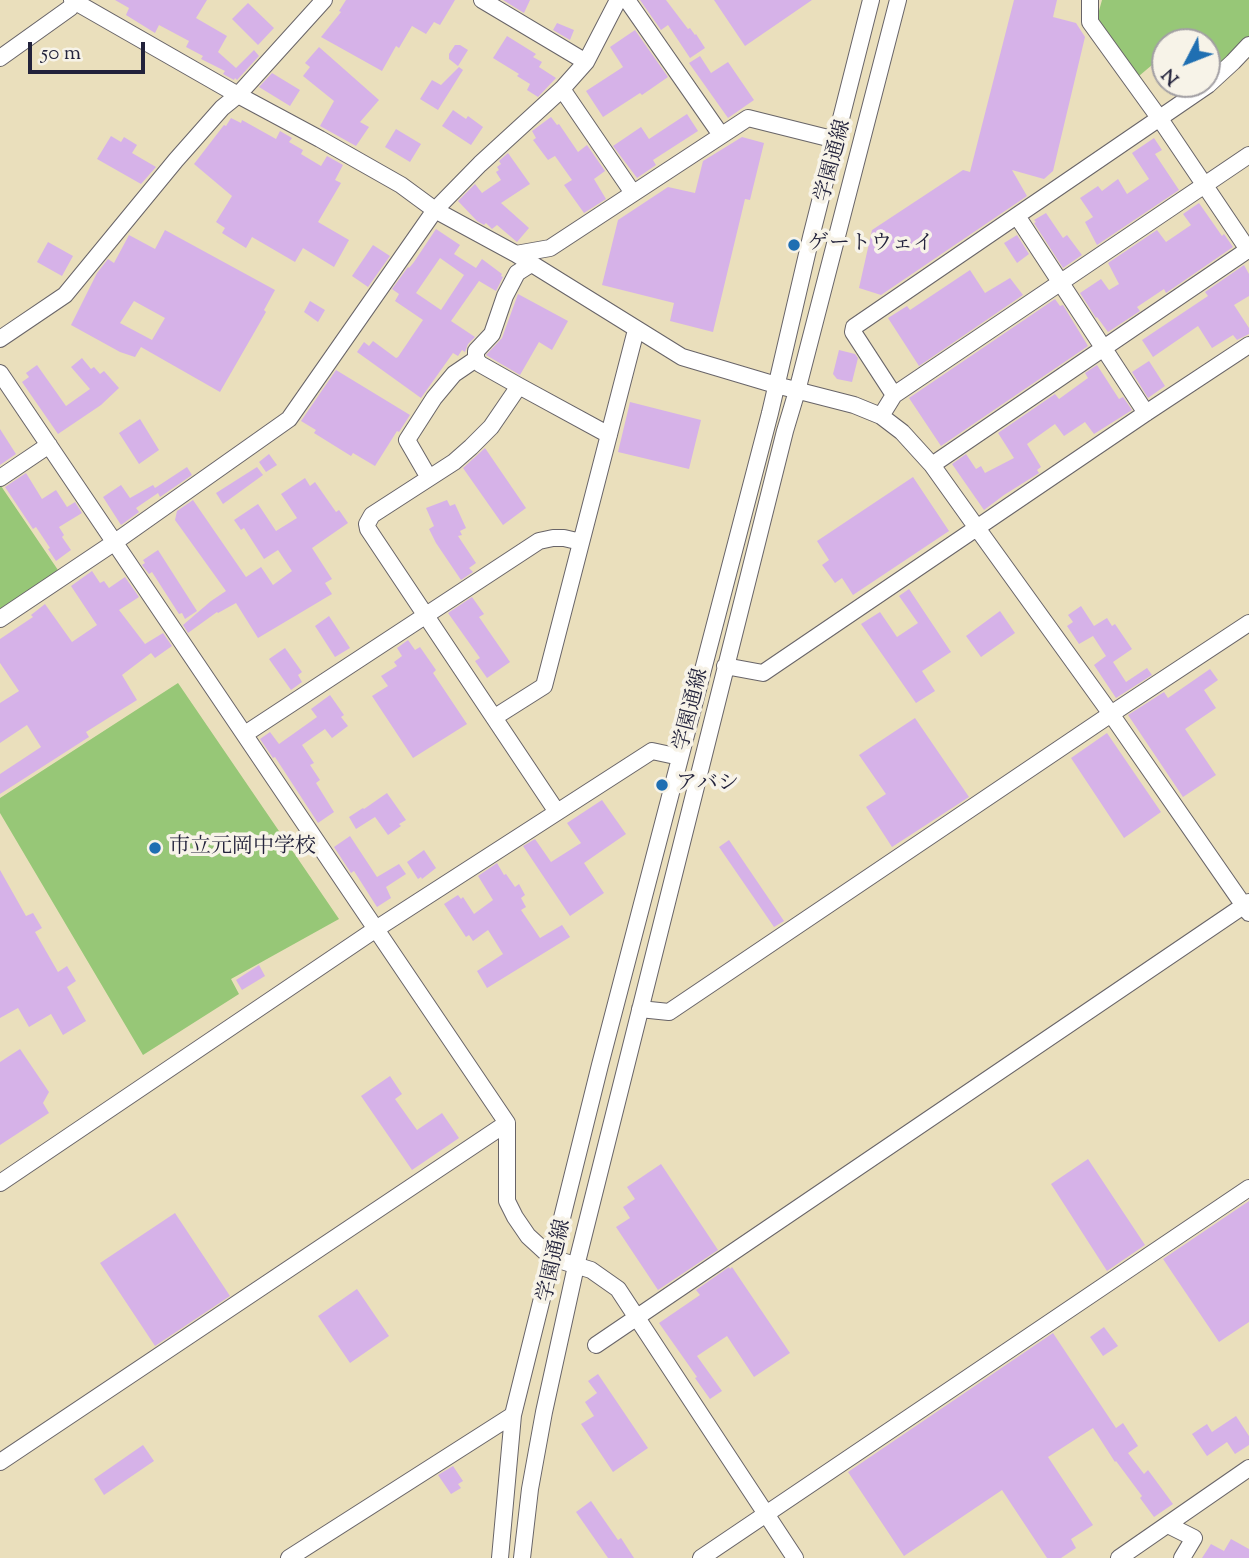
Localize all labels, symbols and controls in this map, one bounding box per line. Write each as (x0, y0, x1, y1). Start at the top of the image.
scale bar (32, 28, 149, 72)
north arrow (1151, 28, 1221, 98)
text: 50 m (41, 39, 81, 69)
text: N (1156, 61, 1187, 91)
street label: 学園通線 (812, 117, 858, 205)
place label: ゲートウェイ (808, 232, 934, 258)
marker: ゲートウェイ (786, 237, 802, 253)
street label: 学園通線 (671, 666, 715, 754)
place label: アバシ (676, 772, 739, 798)
marker: アバシ (654, 777, 670, 793)
place label: 市立元岡中学校 (169, 835, 316, 861)
marker: 市立元岡中学校 (147, 840, 163, 856)
street label: 学園通線 (534, 1217, 578, 1305)

